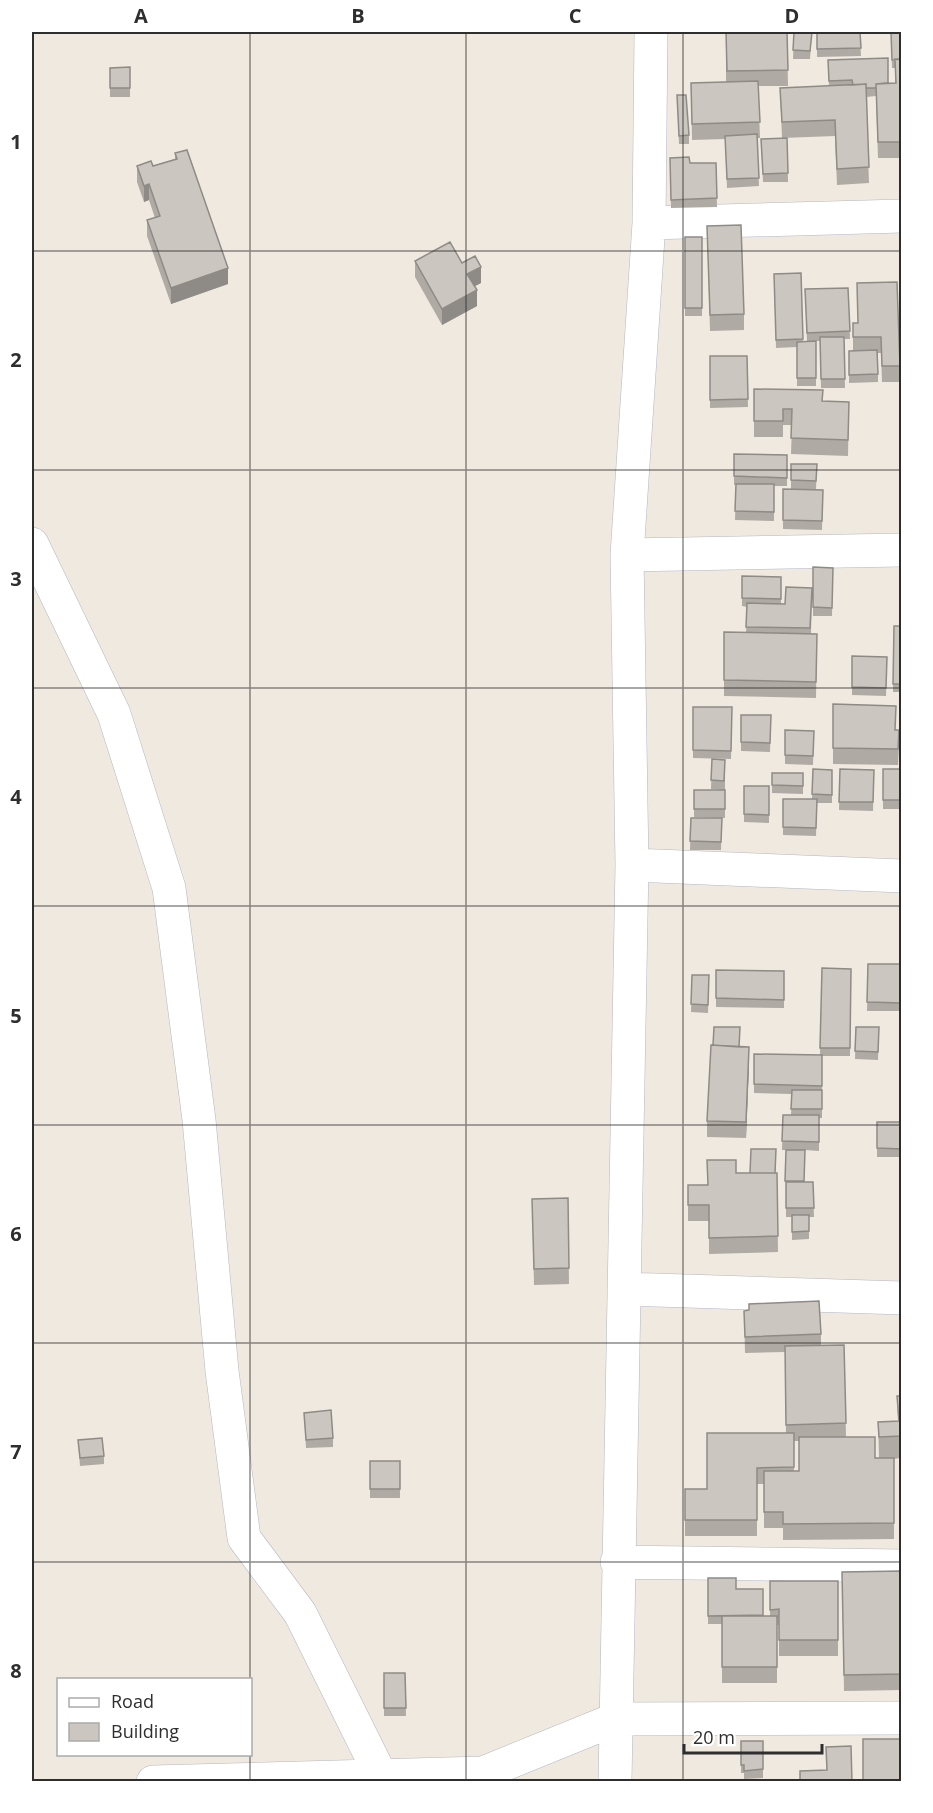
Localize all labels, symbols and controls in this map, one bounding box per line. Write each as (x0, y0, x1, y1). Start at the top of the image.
text: A (134, 2, 148, 29)
text: B (351, 2, 365, 29)
text: C (569, 2, 582, 29)
text: D (785, 2, 799, 29)
text: 1 (10, 128, 22, 155)
text: 2 (10, 346, 22, 373)
text: 3 (10, 565, 22, 592)
text: 4 (10, 783, 22, 810)
text: 5 (10, 1002, 22, 1029)
text: 6 (10, 1220, 22, 1247)
text: 7 (10, 1438, 22, 1465)
text: 8 (10, 1657, 22, 1684)
legend (57, 1678, 252, 1756)
text: Road (111, 1689, 154, 1713)
scale bar (684, 1717, 822, 1755)
text: Building (111, 1719, 179, 1743)
text: 20 m (693, 1725, 735, 1749)

